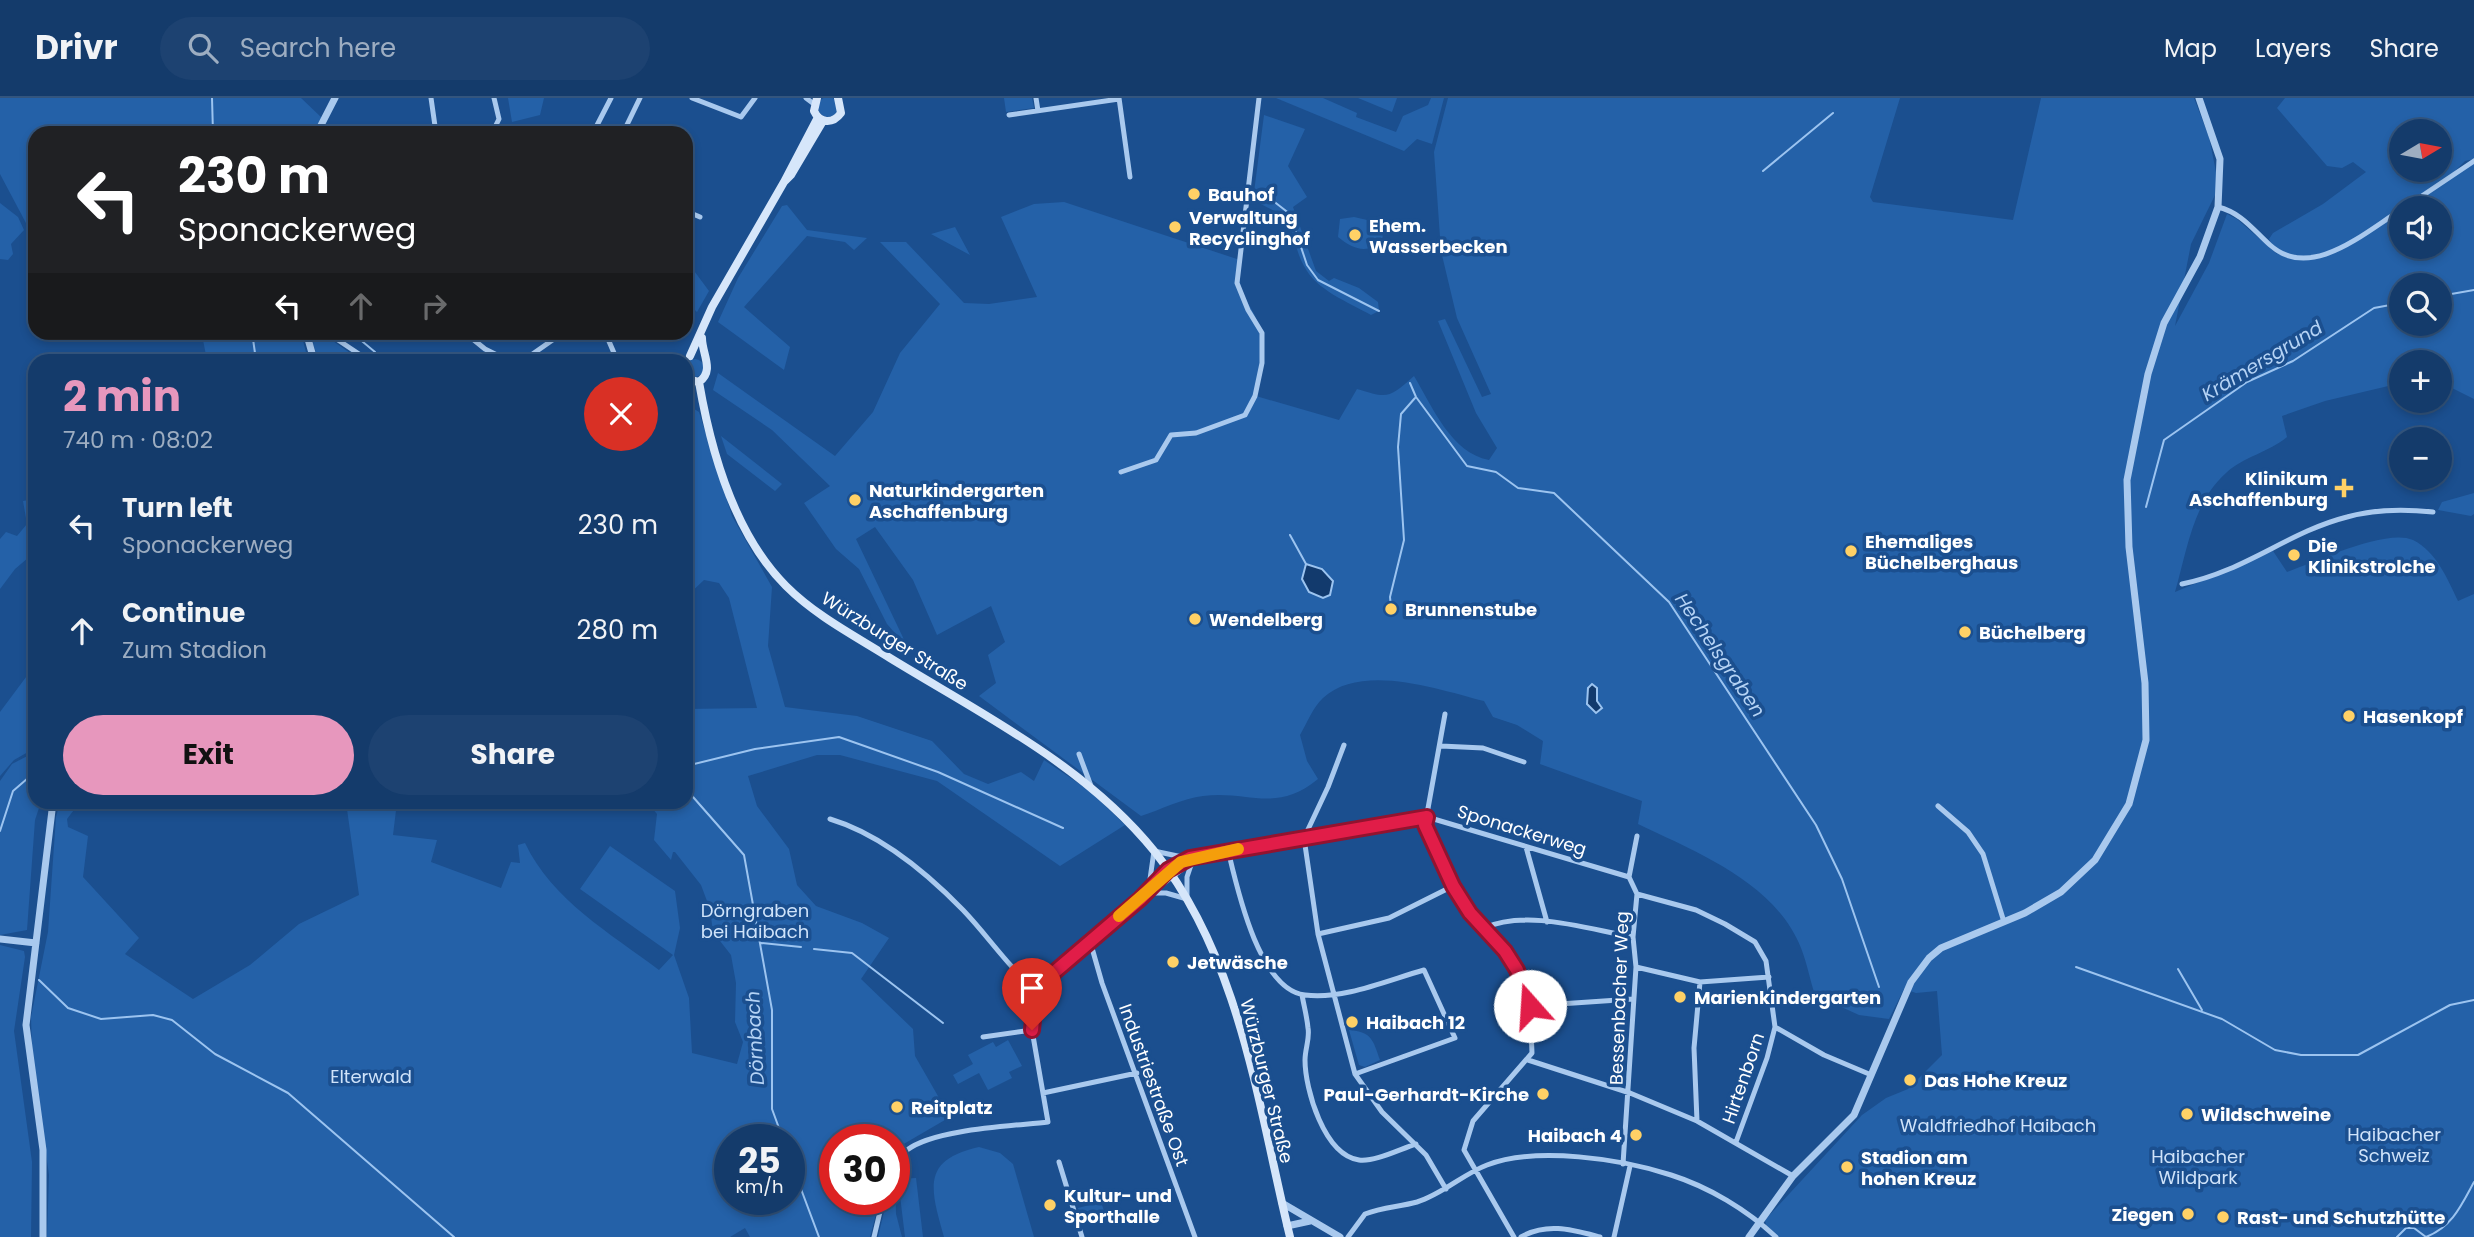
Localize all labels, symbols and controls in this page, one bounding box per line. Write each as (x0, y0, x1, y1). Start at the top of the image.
search box (160, 17, 650, 80)
text: Drivr (35, 24, 118, 71)
icon: search (184, 29, 222, 67)
text: Search here (240, 30, 396, 66)
text: Map (2164, 32, 2217, 65)
text: Layers (2255, 32, 2331, 65)
text: Share (2369, 32, 2439, 65)
north arrow (2389, 119, 2452, 182)
map controls (2389, 119, 2452, 490)
text: 230 m (178, 142, 330, 210)
icon: left (63, 154, 154, 245)
place label: Bauhof (1208, 182, 1275, 207)
marker: Bauhof (1186, 186, 1202, 202)
button: sound (2389, 196, 2452, 259)
place label: Verwaltung Recyclinghof (1189, 205, 1311, 251)
text: Sponackerweg (178, 207, 416, 252)
place label: Ehem. Wasserbecken (1369, 213, 1508, 259)
marker: Verwaltung Recyclinghof (1167, 219, 1183, 235)
marker: Ehem. Wasserbecken (1347, 227, 1363, 243)
button: search (2389, 273, 2452, 336)
icon: left (269, 287, 307, 325)
icon: ahead (342, 287, 380, 325)
icon: right (415, 287, 453, 325)
water label: Krämersgrund (2196, 314, 2328, 408)
button: + (2389, 350, 2452, 413)
text: 2 min (63, 367, 181, 426)
button: close (584, 377, 658, 451)
text: 740 m · 08:02 (63, 424, 213, 456)
button: − (2389, 427, 2452, 490)
place label: Klinikum Aschaffenburg (2189, 466, 2328, 512)
place label: Naturkindergarten Aschaffenburg (869, 478, 1044, 524)
marker: Klinikum Aschaffenburg (2334, 478, 2354, 498)
text: Turn left (122, 490, 233, 526)
marker: Naturkindergarten Aschaffenburg (847, 492, 863, 508)
icon: left (63, 507, 101, 545)
text: 230 m (578, 507, 658, 543)
text: Sponackerweg (122, 529, 293, 561)
place label: Ehemaliges Büchelberghaus (1865, 529, 2018, 575)
place label: Die Klinikstrolche (2308, 533, 2436, 579)
marker: Ehemaliges Büchelberghaus (1843, 543, 1859, 559)
marker: Die Klinikstrolche (2286, 547, 2302, 563)
street label: Würzburger Straße (817, 586, 973, 696)
water label: Hechelsgraben (1668, 588, 1772, 722)
text: Continue (122, 595, 245, 631)
place label: Brunnenstube (1405, 597, 1537, 622)
marker: Brunnenstube (1383, 601, 1399, 617)
place label: Wendelberg (1209, 607, 1323, 632)
marker: Wendelberg (1187, 611, 1203, 627)
icon: ahead (63, 612, 101, 650)
text: 280 m (577, 612, 658, 648)
place label: Büchelberg (1979, 620, 2086, 645)
marker: Büchelberg (1957, 624, 1973, 640)
text: Zum Stadion (122, 634, 267, 666)
place label: Hasenkopf (2363, 704, 2463, 729)
marker: Hasenkopf (2341, 708, 2357, 724)
button: Exit (63, 715, 354, 795)
button: Share (368, 715, 658, 795)
street label: Sponackerweg (1454, 798, 1590, 862)
park label: Dörngraben bei Haibach (701, 898, 809, 944)
street label: Bessenbacher Weg (1603, 911, 1635, 1085)
place label: Jetwäsche (1187, 950, 1288, 975)
marker: Jetwäsche (1165, 954, 1181, 970)
pin (1002, 958, 1062, 1030)
icon: arrive (1013, 969, 1051, 1007)
position arrow (1493, 969, 1567, 1043)
place label: Marienkindergarten (1694, 985, 1881, 1010)
marker: Marienkindergarten (1672, 989, 1688, 1005)
water label: Dörnbach (739, 990, 771, 1086)
street label: Würzburger Straße (1234, 996, 1300, 1166)
street label: Industriestraße Ost (1113, 1000, 1195, 1170)
place label: Haibach 12 (1366, 1010, 1465, 1035)
marker: Haibach 12 (1344, 1014, 1360, 1030)
street label: Hirtenborn (1716, 1029, 1770, 1127)
park label: Elterwald (330, 1064, 412, 1089)
place label: Das Hohe Kreuz (1924, 1068, 2067, 1093)
marker: Das Hohe Kreuz (1902, 1072, 1918, 1088)
place label: Paul-Gerhardt-Kirche (1323, 1082, 1529, 1107)
marker: Paul-Gerhardt-Kirche (1535, 1086, 1551, 1102)
place label: Reitplatz (911, 1095, 993, 1120)
marker: Reitplatz (889, 1099, 905, 1115)
place label: Wildschweine (2201, 1102, 2331, 1127)
marker: Wildschweine (2179, 1106, 2195, 1122)
park label: Waldfriedhof Haibach (1900, 1113, 2096, 1138)
park label: Haibacher Schweiz (2347, 1122, 2441, 1168)
place label: Haibach 4 (1528, 1123, 1622, 1148)
speed limit sign: 30 (819, 1124, 910, 1215)
marker: Haibach 4 (1628, 1127, 1644, 1143)
text: 25 (738, 1136, 781, 1185)
park label: Haibacher Wildpark (2151, 1144, 2245, 1190)
place label: Stadion am hohen Kreuz (1861, 1145, 1976, 1191)
marker: Stadion am hohen Kreuz (1839, 1159, 1855, 1175)
text: km/h (736, 1174, 783, 1199)
place label: Kultur- und Sporthalle (1064, 1183, 1172, 1229)
marker: Kultur- und Sporthalle (1042, 1197, 1058, 1213)
place label: Ziegen (2111, 1202, 2174, 1227)
place label: Rast- und Schutzhütte (2237, 1205, 2445, 1230)
marker: Ziegen (2180, 1206, 2196, 1222)
marker: Rast- und Schutzhütte (2215, 1209, 2231, 1225)

